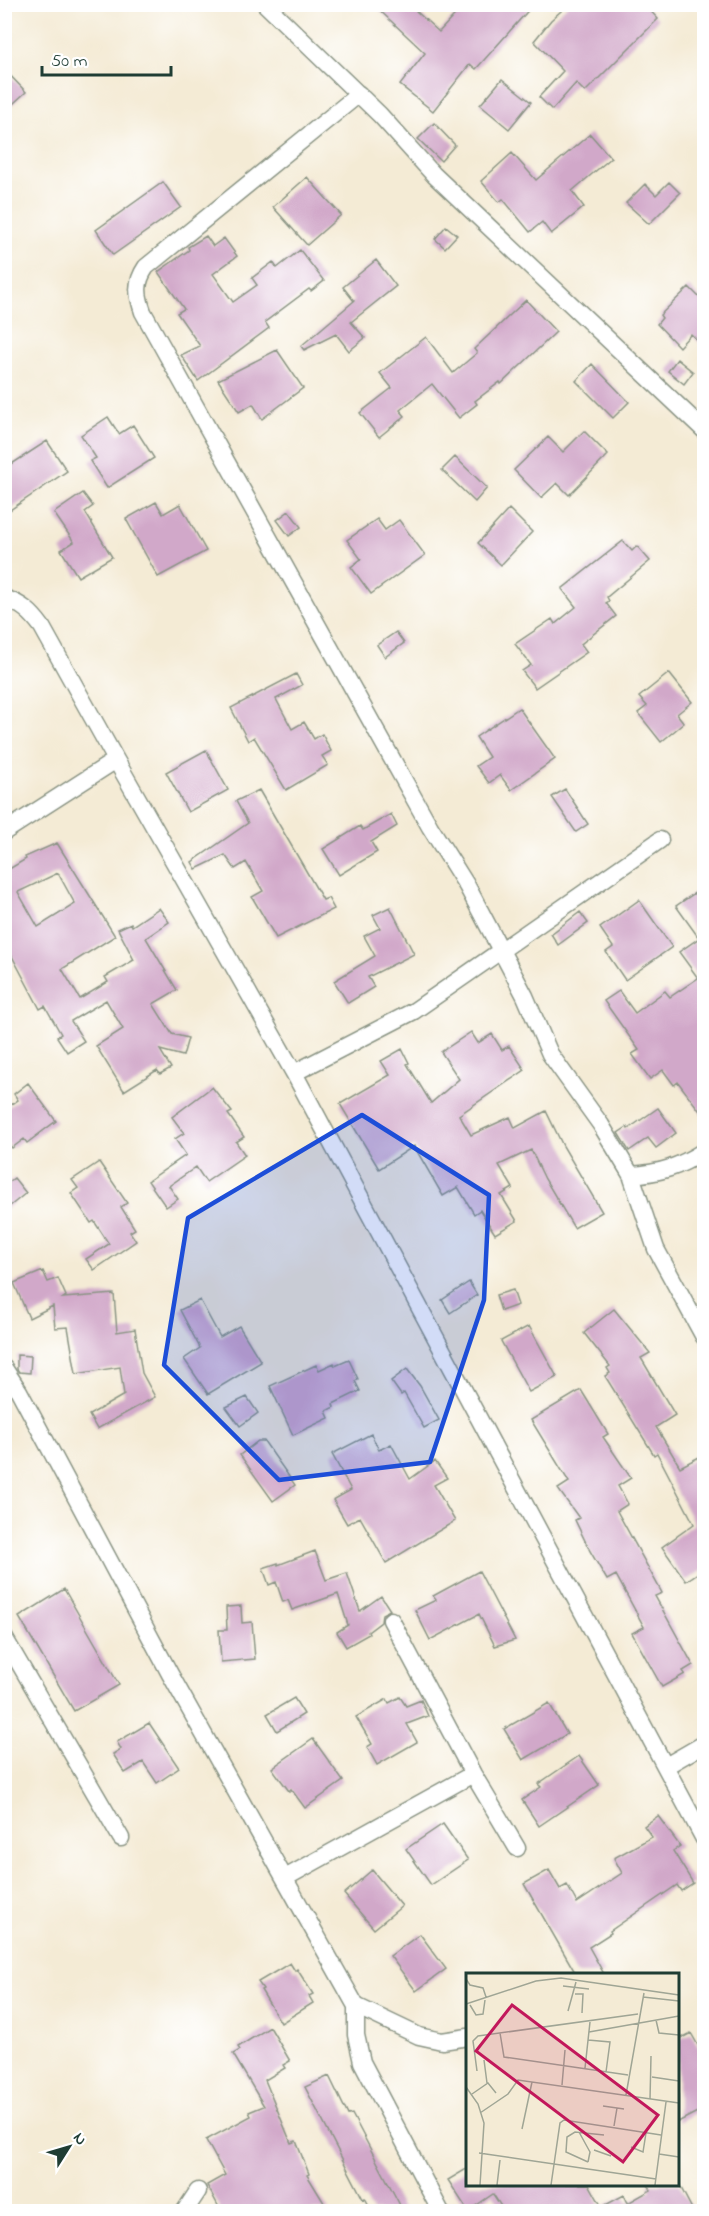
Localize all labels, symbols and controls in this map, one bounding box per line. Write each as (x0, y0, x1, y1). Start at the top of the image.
scale bar (42, 39, 171, 77)
text: 50 m (51, 49, 88, 75)
inset map (466, 1973, 679, 2186)
north arrow (39, 2117, 99, 2177)
text: N (67, 2128, 92, 2151)

